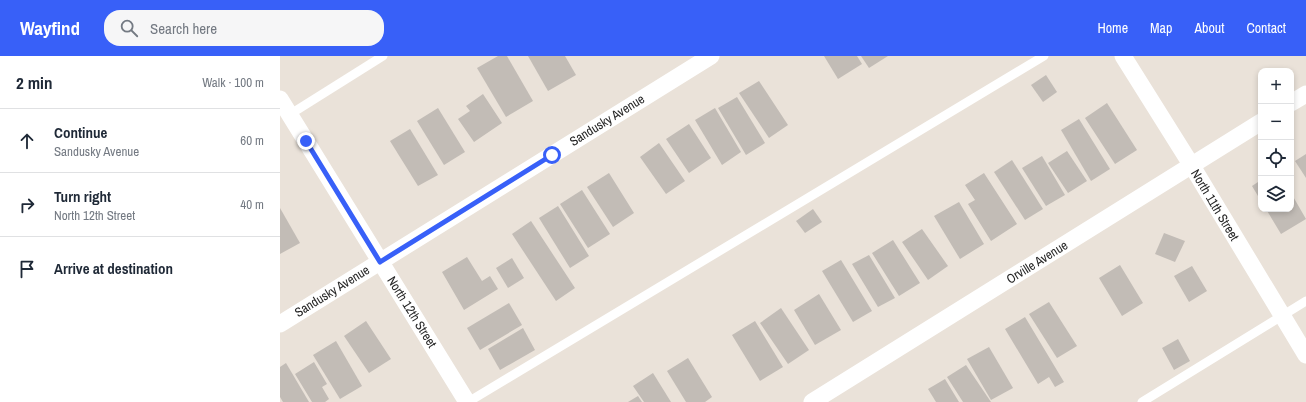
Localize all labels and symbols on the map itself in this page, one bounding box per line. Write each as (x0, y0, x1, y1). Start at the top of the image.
street label: Sandusky Avenue (566, 90, 648, 150)
route end (297, 132, 315, 150)
route start (543, 146, 561, 164)
street label: North 11th Street (1187, 166, 1243, 244)
street label: Orville Avenue (1003, 236, 1071, 288)
street label: Sandusky Avenue (291, 261, 373, 321)
street label: North 12th Street (383, 273, 441, 351)

